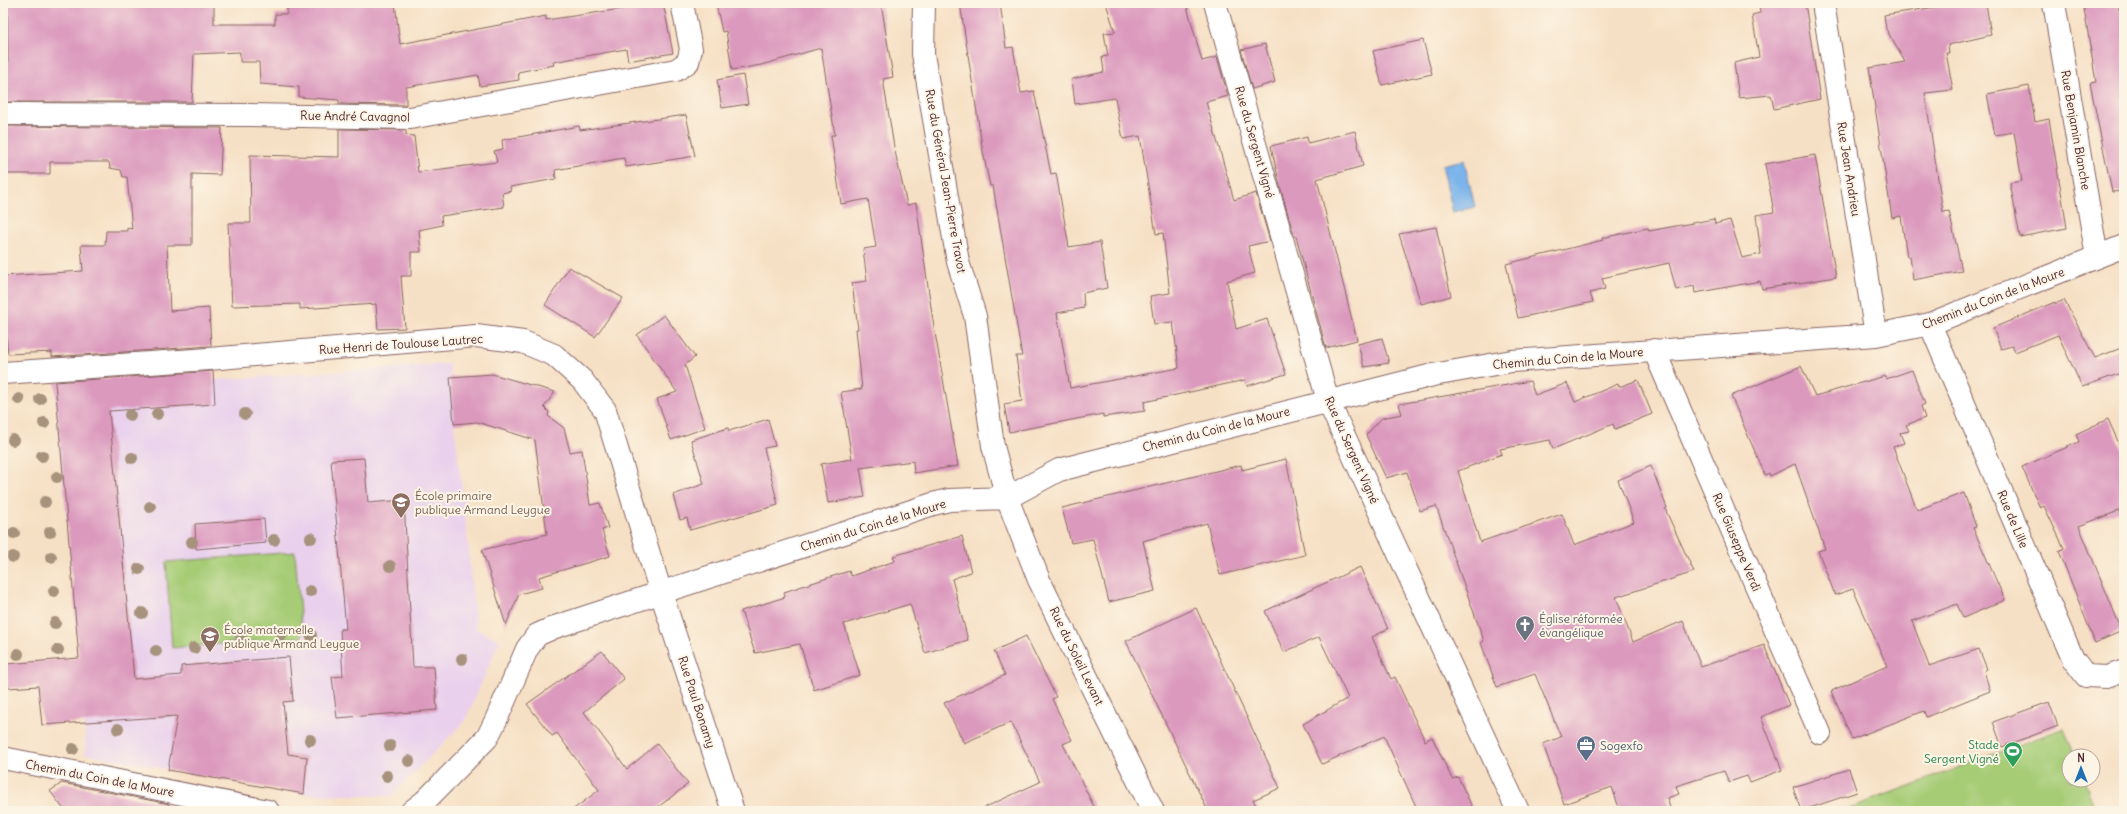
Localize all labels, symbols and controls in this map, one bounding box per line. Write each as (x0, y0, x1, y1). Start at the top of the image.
street label: Rue Benjamin Blanche (2058, 69, 2094, 191)
street label: Rue du Sergent Vigné (1232, 84, 1278, 200)
street label: Rue du Général Jean-Pierre Travot (922, 88, 970, 274)
street label: Rue André Cavagnol (300, 108, 410, 124)
street label: Rue Jean Andrieu (1834, 121, 1864, 217)
street label: Chemin du Coin de la Moure (1920, 264, 2066, 332)
street label: Rue Henri de Toulouse Lautrec (318, 331, 484, 357)
street label: Chemin du Coin de la Moure (1492, 344, 1644, 372)
street label: Rue du Sergent Vigné (1322, 394, 1382, 506)
street label: Chemin du Coin de la Moure (1141, 403, 1291, 455)
place label: École primaire publique Armand Leygue (415, 488, 550, 517)
street label: Rue de Lille (1994, 488, 2032, 550)
school or university icon: École primaire publique Armand Leygue (390, 491, 412, 519)
street label: Rue Giuseppe Verdi (1710, 491, 1764, 593)
street label: Chemin du Coin de la Moure (798, 496, 948, 554)
street label: Rue du Soleil Levant (1047, 604, 1107, 708)
place label: Église réformée évangélique (1539, 611, 1623, 640)
church icon: Église réformée évangélique (1514, 614, 1536, 642)
place label: École maternelle publique Armand Leygue (224, 622, 359, 651)
school or university icon: École maternelle publique Armand Leygue (199, 625, 221, 653)
street label: Rue Paul Bonamy (675, 654, 719, 750)
office icon: Sogexfo (1575, 734, 1597, 762)
place label: Stade Sergent Vigné (1924, 737, 1999, 766)
place label: Sogexfo (1600, 738, 1643, 753)
sports icon: Stade Sergent Vigné (2002, 740, 2024, 768)
north arrow (2061, 748, 2101, 788)
text: N (2077, 751, 2085, 765)
street label: Chemin du Coin de la Moure (24, 756, 176, 800)

